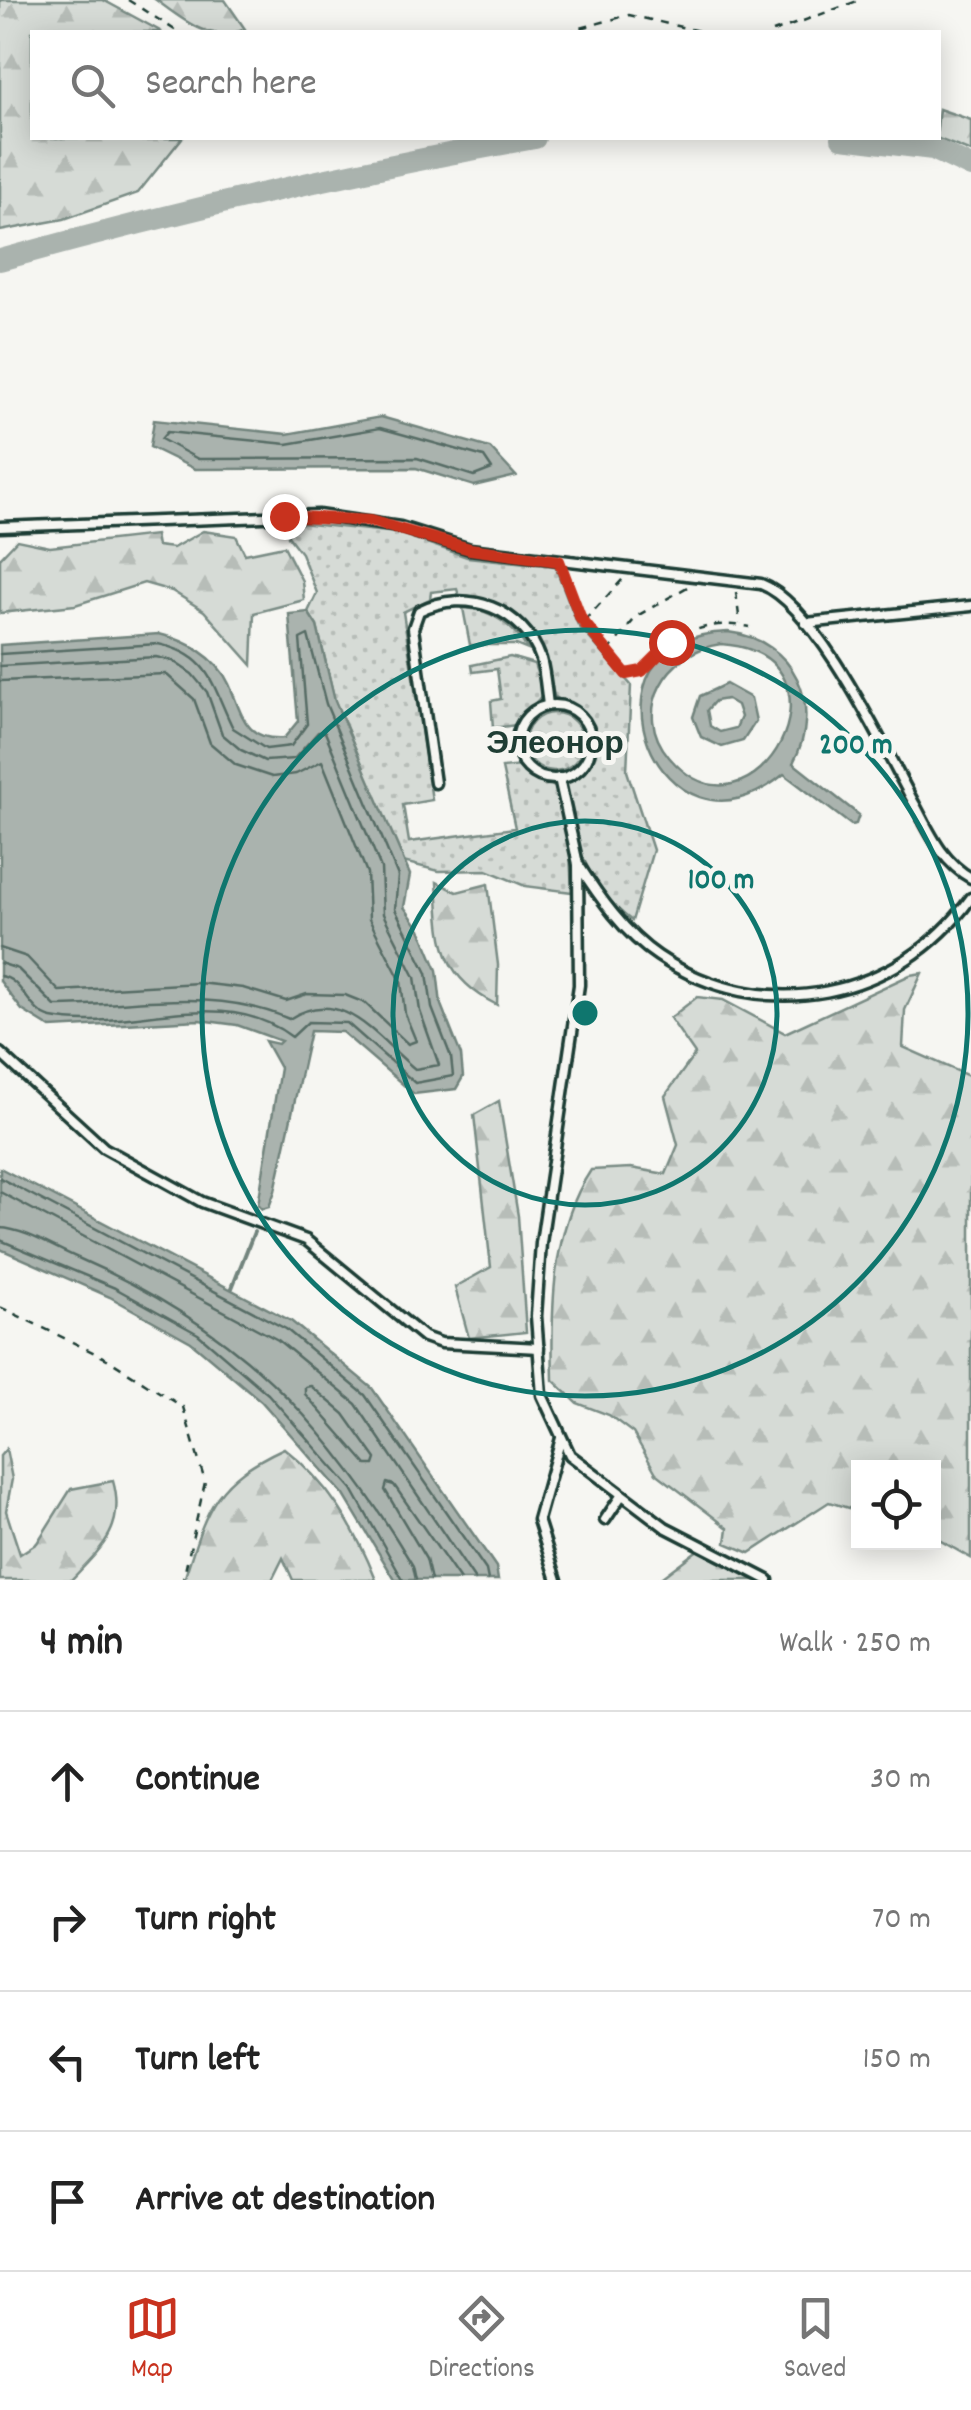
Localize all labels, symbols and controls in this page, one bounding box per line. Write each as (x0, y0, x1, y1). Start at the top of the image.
search box (30, 30, 941, 140)
icon: search (65, 58, 120, 113)
text: Search here (145, 58, 317, 113)
route end (262, 494, 308, 540)
route start (649, 620, 695, 666)
district label: Элеонор (486, 724, 624, 770)
text: 200 m (819, 726, 893, 769)
text: 100 m (688, 861, 754, 904)
centre of rings (567, 995, 603, 1031)
map controls (851, 1460, 941, 1550)
button: locate (851, 1460, 941, 1550)
text: 4 min (40, 1615, 123, 1675)
text: Walk · 250 m (779, 1622, 931, 1668)
icon: ahead (40, 1754, 95, 1809)
text: Continue (135, 1754, 260, 1809)
text: 30 m (870, 1758, 931, 1804)
icon: right (40, 1894, 95, 1949)
text: Turn right (135, 1894, 276, 1949)
text: 70 m (872, 1898, 931, 1944)
icon: left (40, 2034, 95, 2089)
text: Turn left (135, 2034, 260, 2089)
text: 150 m (862, 2038, 931, 2084)
icon: arrive (40, 2174, 95, 2229)
text: Arrive at destination (135, 2174, 435, 2229)
tab: Map (125, 2291, 180, 2391)
tab: Directions (429, 2291, 535, 2391)
tab: Saved (784, 2291, 846, 2391)

